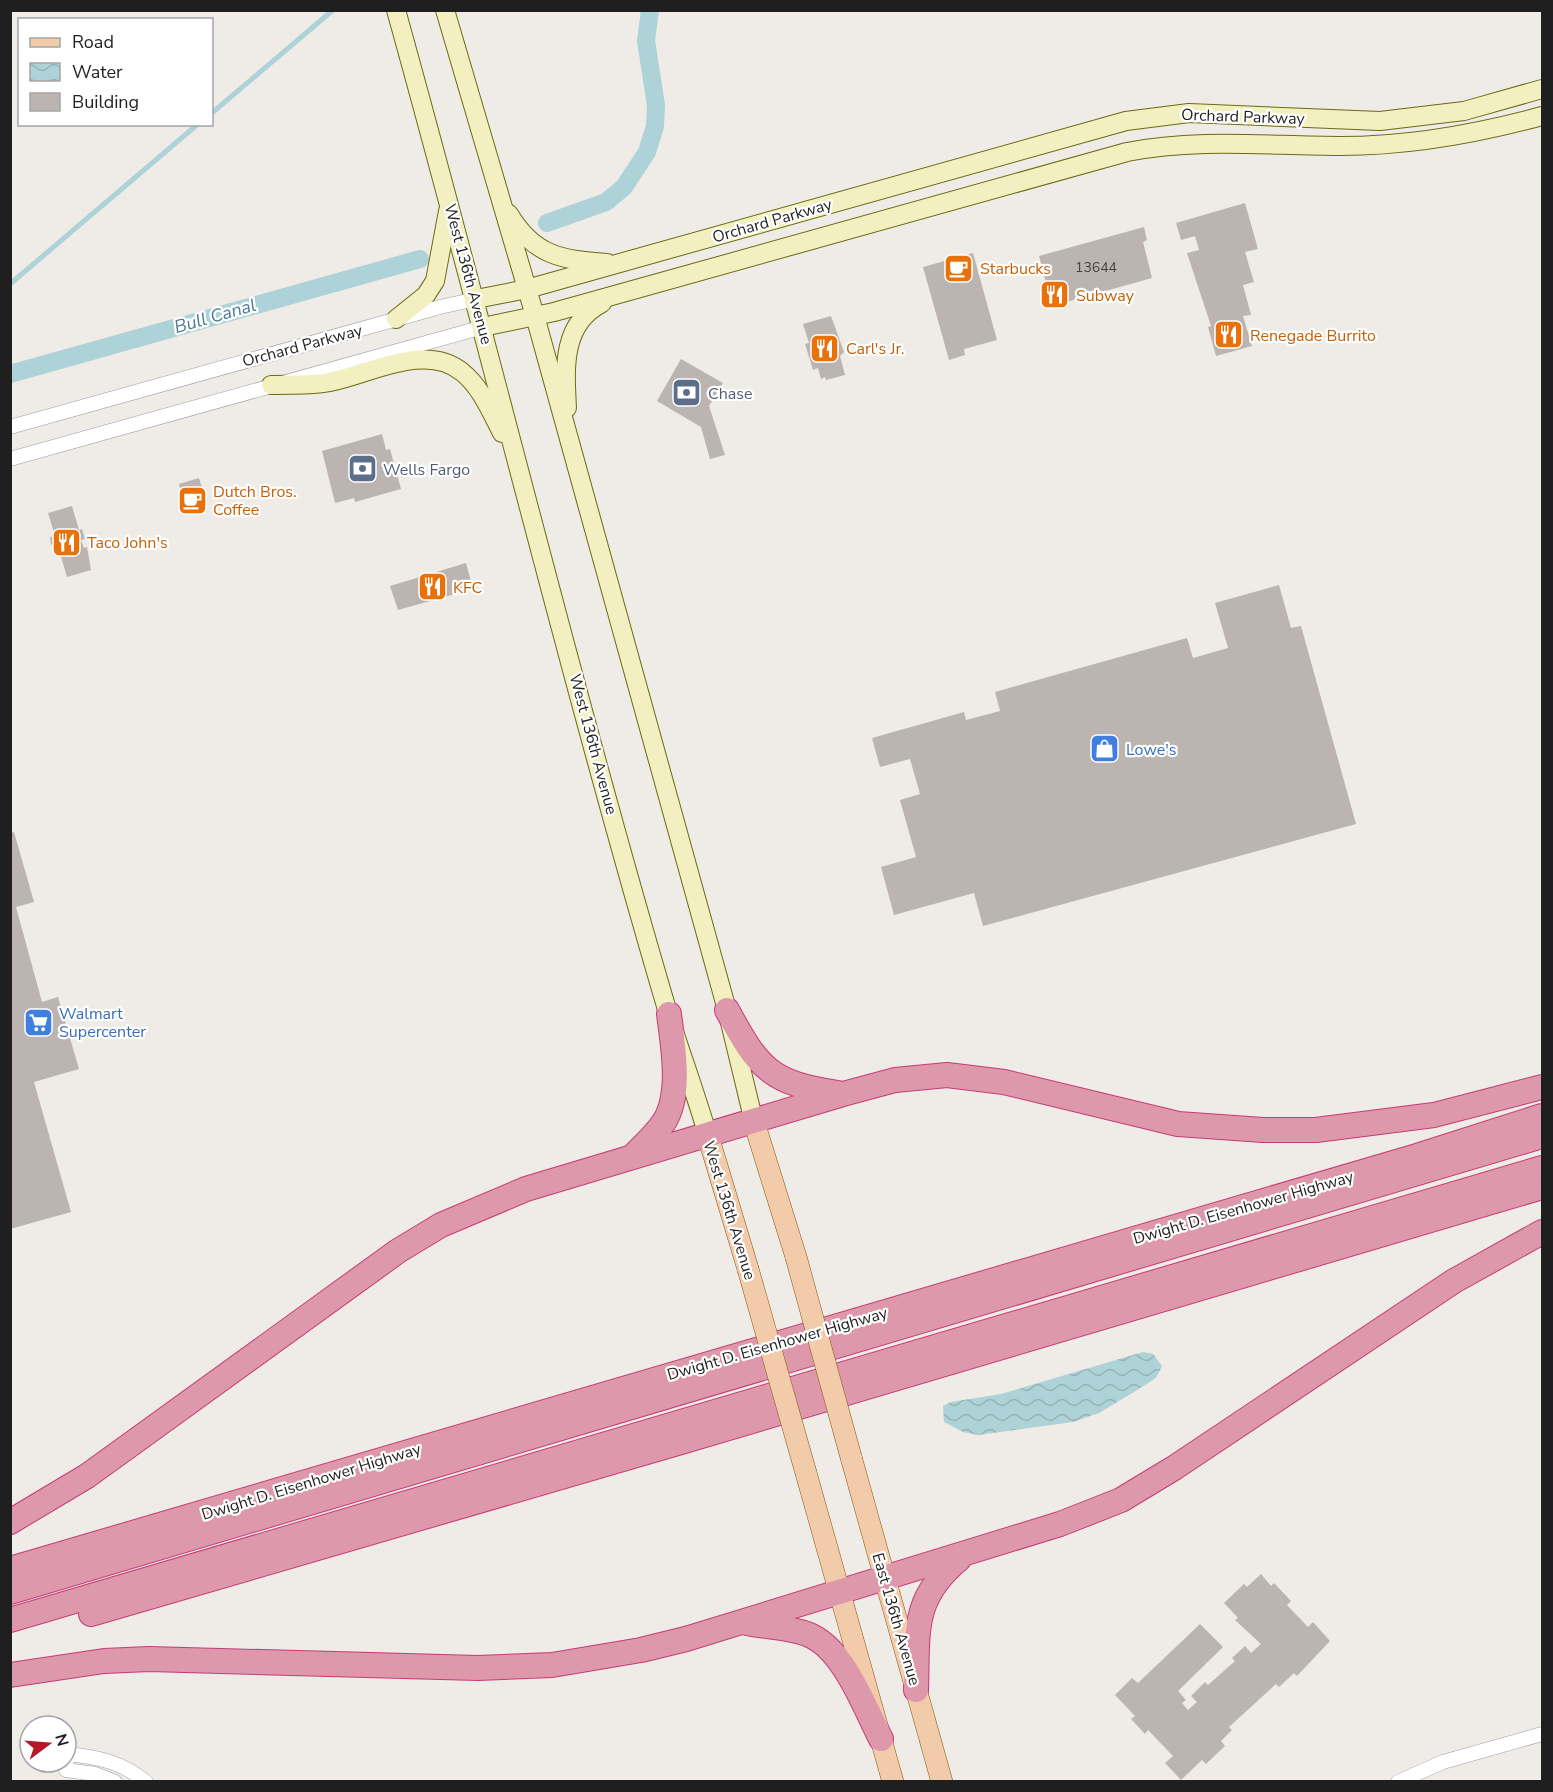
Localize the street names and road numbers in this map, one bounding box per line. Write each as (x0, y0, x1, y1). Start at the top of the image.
street label: Orchard Parkway (1181, 104, 1306, 130)
street label: Orchard Parkway (710, 193, 835, 249)
street label: West 136th Avenue (439, 202, 497, 347)
street label: Orchard Parkway (240, 319, 366, 373)
street label: West 136th Avenue (564, 672, 622, 817)
street label: West 136th Avenue (697, 1138, 761, 1283)
street label: Dwight D. Eisenhower Highway (1130, 1166, 1357, 1250)
street label: Dwight D. Eisenhower Highway (664, 1302, 891, 1386)
street label: Dwight D. Eisenhower Highway (199, 1438, 424, 1526)
street label: East 136th Avenue (867, 1550, 926, 1688)

